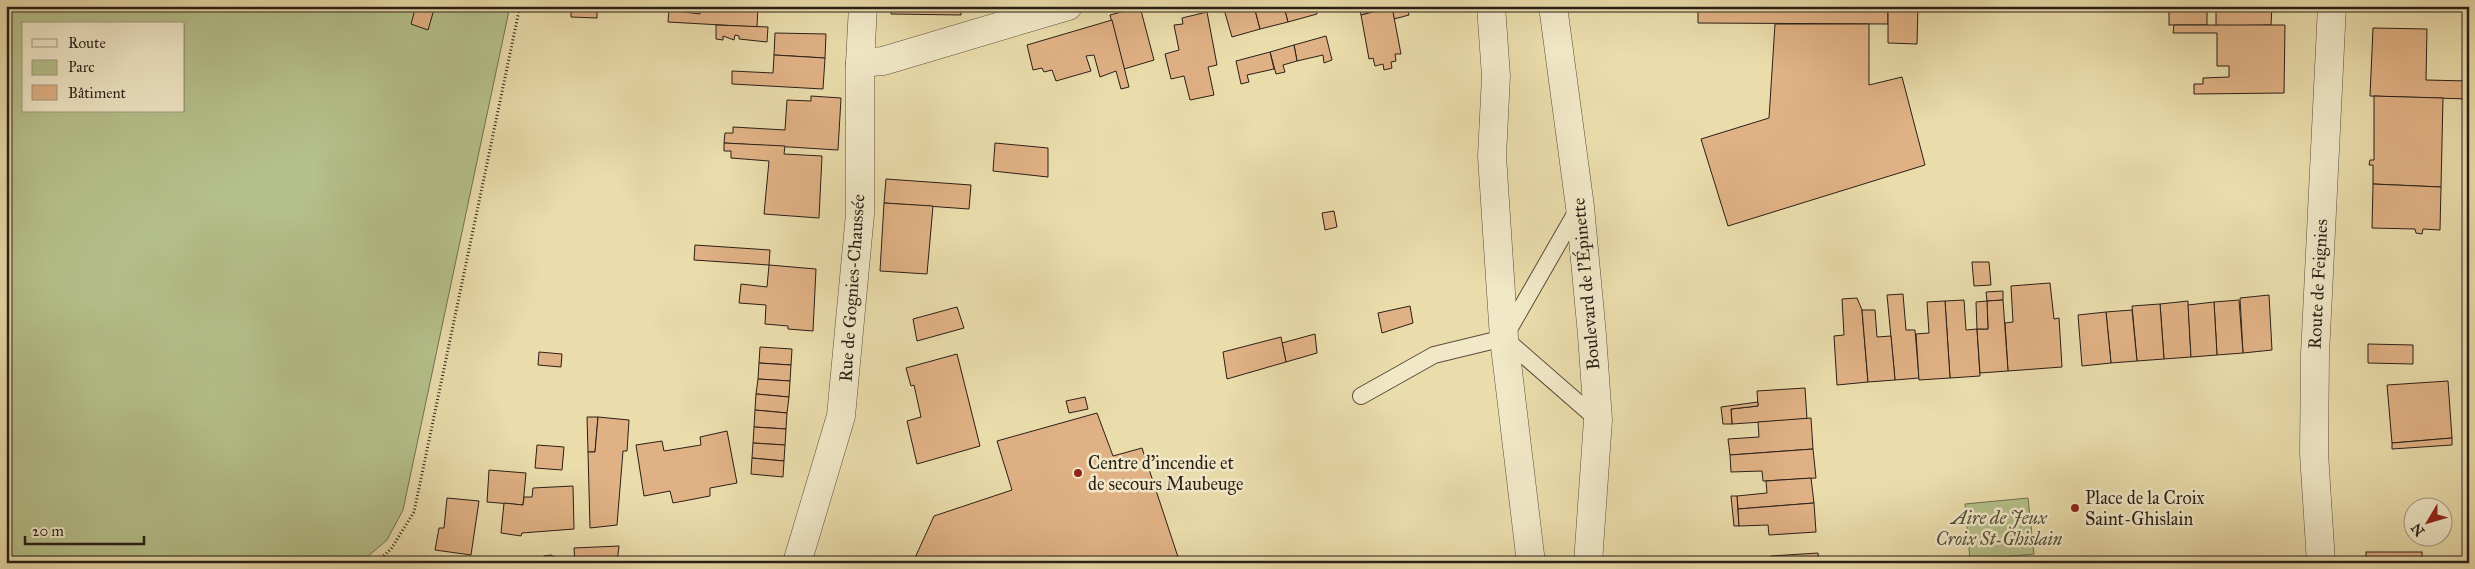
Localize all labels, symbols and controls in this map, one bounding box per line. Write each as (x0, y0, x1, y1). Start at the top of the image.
legend (22, 22, 185, 112)
text: Route (68, 34, 106, 52)
text: Parc (68, 58, 95, 76)
text: Bâtiment (68, 84, 127, 102)
street label: Rue de Gognies-Chaussée (834, 193, 871, 383)
street label: Boulevard de l'Épinette (1566, 197, 1604, 371)
street label: Route de Feignies (2304, 218, 2333, 350)
place label: Centre d'incendie et de secours Maubeuge (1088, 452, 1244, 496)
marker: Centre d'incendie et de secours Maubeuge (1072, 467, 1084, 479)
place label: Place de la Croix Saint-Ghislain (2085, 487, 2205, 530)
north arrow (2402, 496, 2452, 546)
marker: Place de la Croix Saint-Ghislain (2069, 502, 2081, 514)
park label: Aire de Jeux Croix St-Ghislain (1936, 507, 2063, 550)
scale bar (25, 514, 144, 546)
text: N (2408, 520, 2429, 540)
text: 20 m (32, 522, 64, 540)

